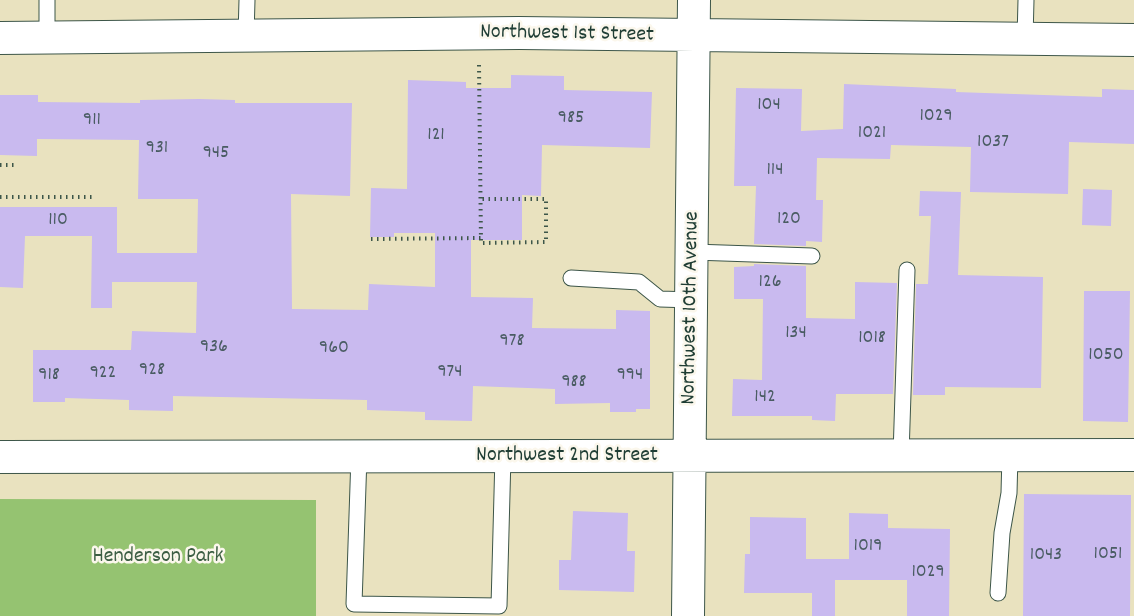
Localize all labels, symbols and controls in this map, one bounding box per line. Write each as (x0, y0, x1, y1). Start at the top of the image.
street label: Northwest 1st Street (480, 20, 654, 50)
house number: 104 (757, 94, 781, 118)
house number: 1029 (919, 105, 953, 129)
house number: 985 (558, 107, 584, 131)
house number: 911 (83, 109, 101, 133)
house number: 1021 (858, 122, 886, 146)
house number: 121 (427, 124, 445, 148)
house number: 1037 (977, 131, 1009, 155)
house number: 931 (146, 137, 168, 161)
house number: 945 (203, 142, 229, 166)
house number: 114 (766, 159, 784, 183)
house number: 120 (777, 208, 801, 232)
house number: 110 (48, 209, 68, 233)
street label: Northwest 10th Avenue (677, 211, 707, 405)
house number: 126 (759, 271, 781, 295)
house number: 134 (785, 322, 807, 346)
house number: 1018 (858, 327, 886, 351)
house number: 978 (500, 330, 524, 354)
house number: 936 (200, 336, 228, 360)
house number: 960 (319, 337, 349, 361)
house number: 1050 (1088, 344, 1124, 368)
house number: 928 (139, 359, 165, 383)
house number: 974 (437, 361, 463, 385)
house number: 922 (90, 362, 116, 386)
house number: 918 (38, 364, 60, 388)
house number: 994 (617, 364, 643, 388)
house number: 988 (561, 371, 587, 395)
house number: 142 (754, 386, 776, 410)
street label: Northwest 2nd Street (476, 444, 658, 470)
house number: 1019 (854, 535, 882, 559)
house number: 1051 (1094, 543, 1122, 567)
house number: 1043 (1030, 544, 1062, 568)
park label: Henderson Park (92, 545, 224, 571)
house number: 1029 (911, 561, 945, 585)

